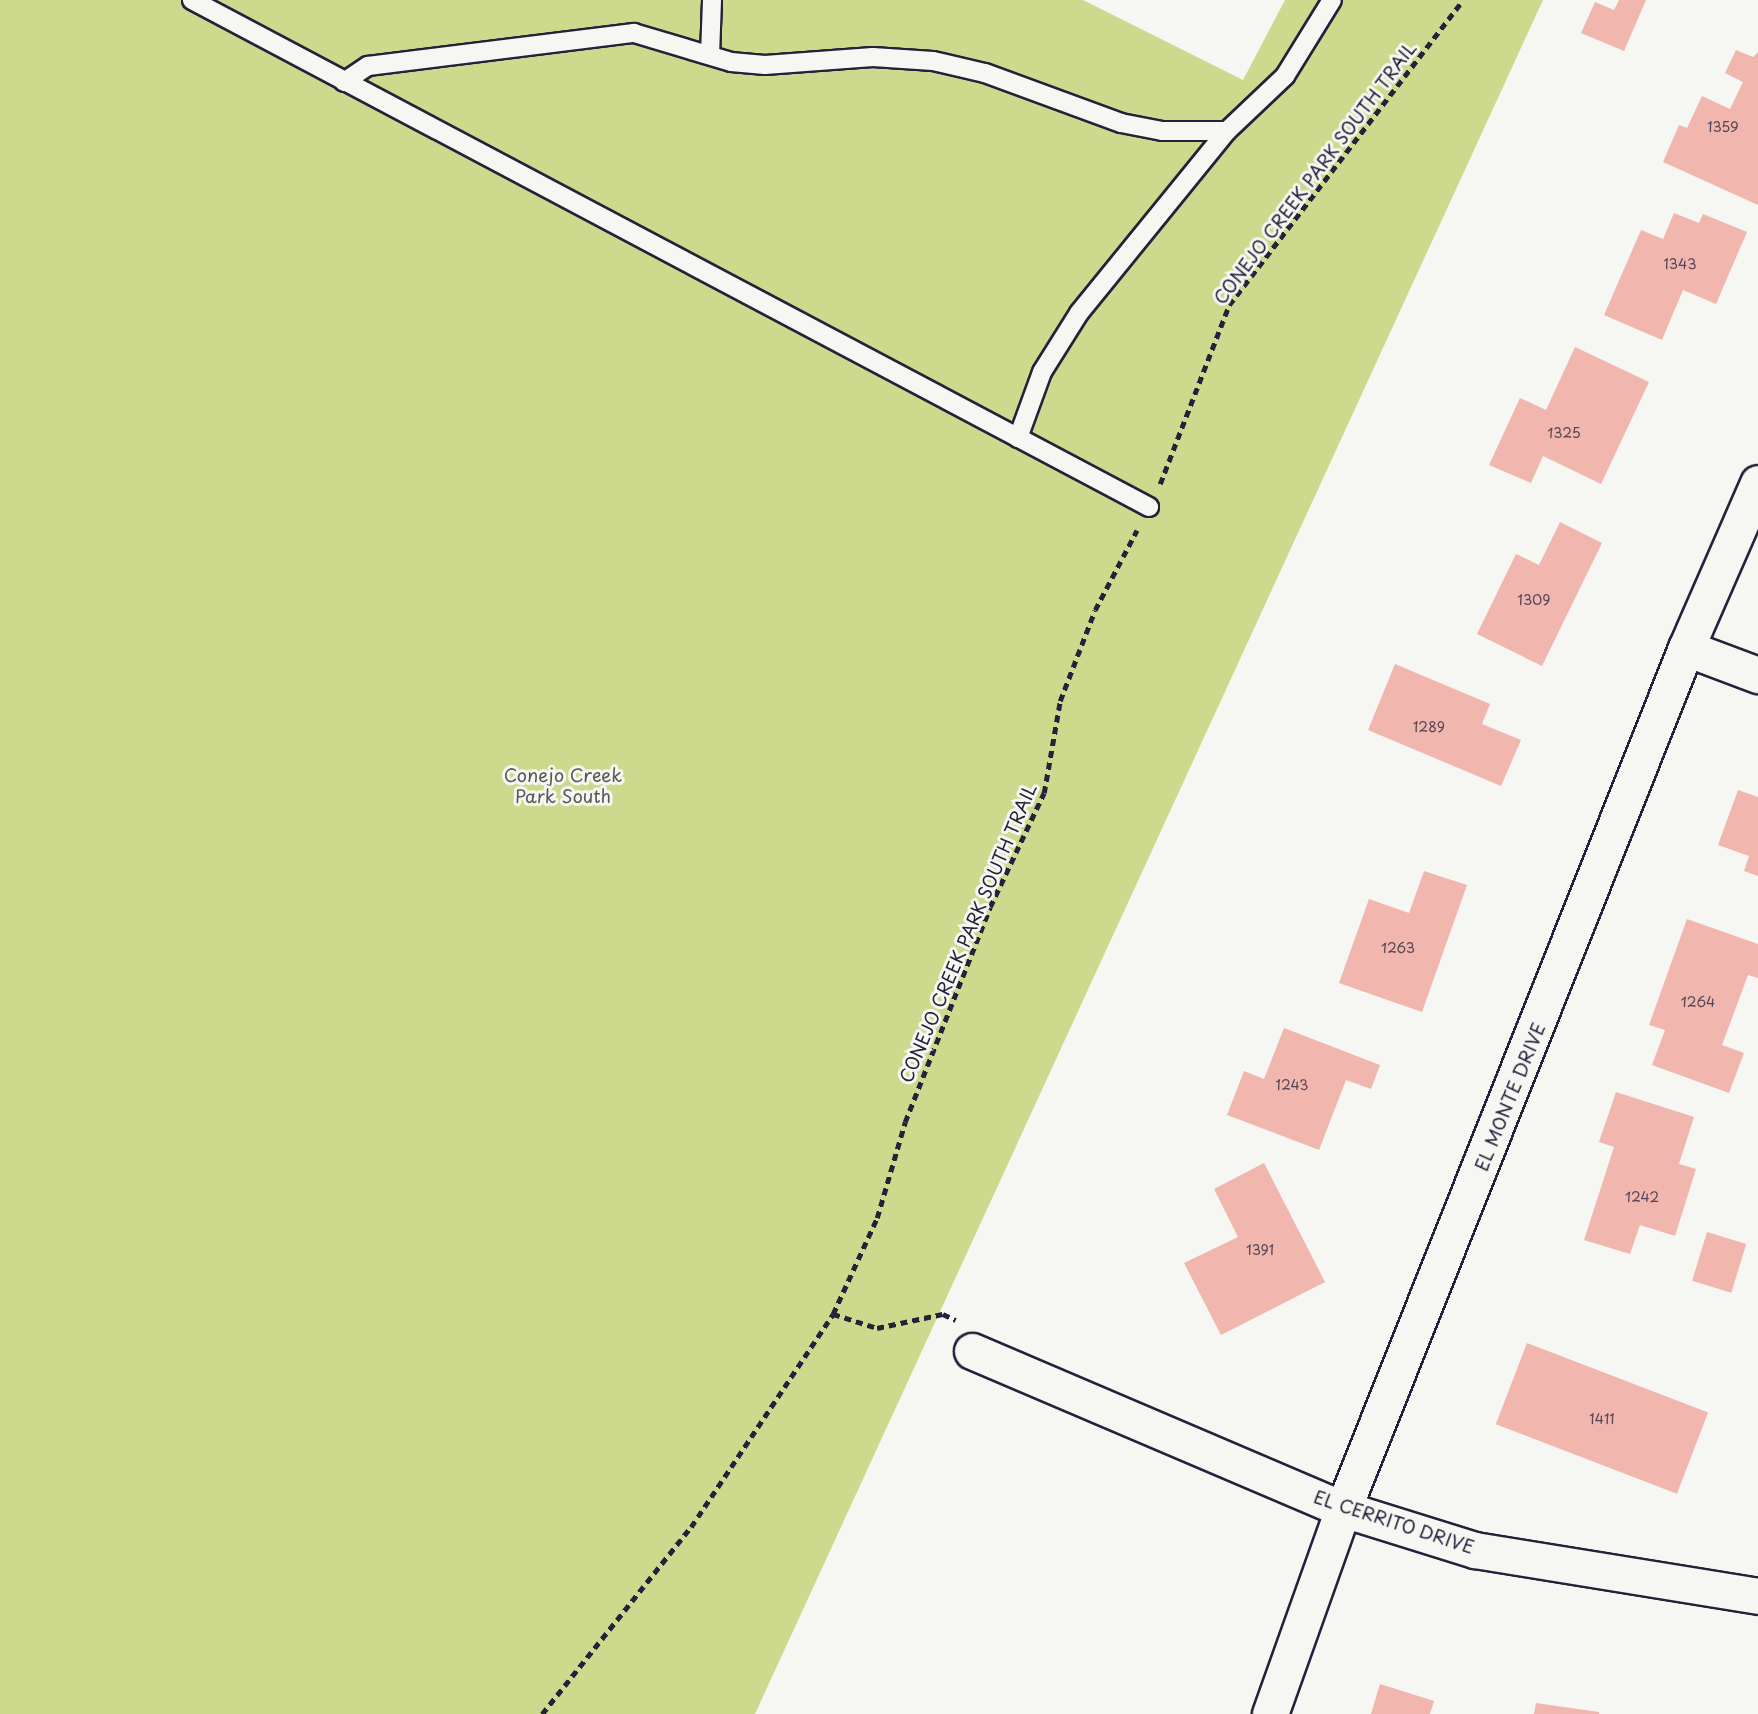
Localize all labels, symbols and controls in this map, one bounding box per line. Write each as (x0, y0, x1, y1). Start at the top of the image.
street label: CONEJO CREEK PARK SOUTH TRAIL (1207, 35, 1423, 311)
house number: 1359 (1707, 119, 1739, 135)
house number: 1343 (1663, 256, 1697, 272)
house number: 1325 (1547, 425, 1581, 441)
house number: 1309 (1517, 592, 1551, 608)
house number: 1289 (1413, 719, 1445, 735)
park label: Conejo Creek Park South (504, 765, 622, 808)
street label: CONEJO CREEK PARK SOUTH TRAIL (894, 777, 1042, 1089)
house number: 1263 (1381, 940, 1415, 956)
house number: 1264 (1681, 994, 1715, 1010)
street label: EL MONTE DRIVE (1471, 1020, 1549, 1174)
house number: 1243 (1275, 1077, 1309, 1093)
house number: 1242 (1625, 1189, 1659, 1205)
house number: 1391 (1246, 1242, 1274, 1258)
house number: 1411 (1589, 1411, 1615, 1427)
street label: EL CERRITO DRIVE (1311, 1486, 1477, 1558)

